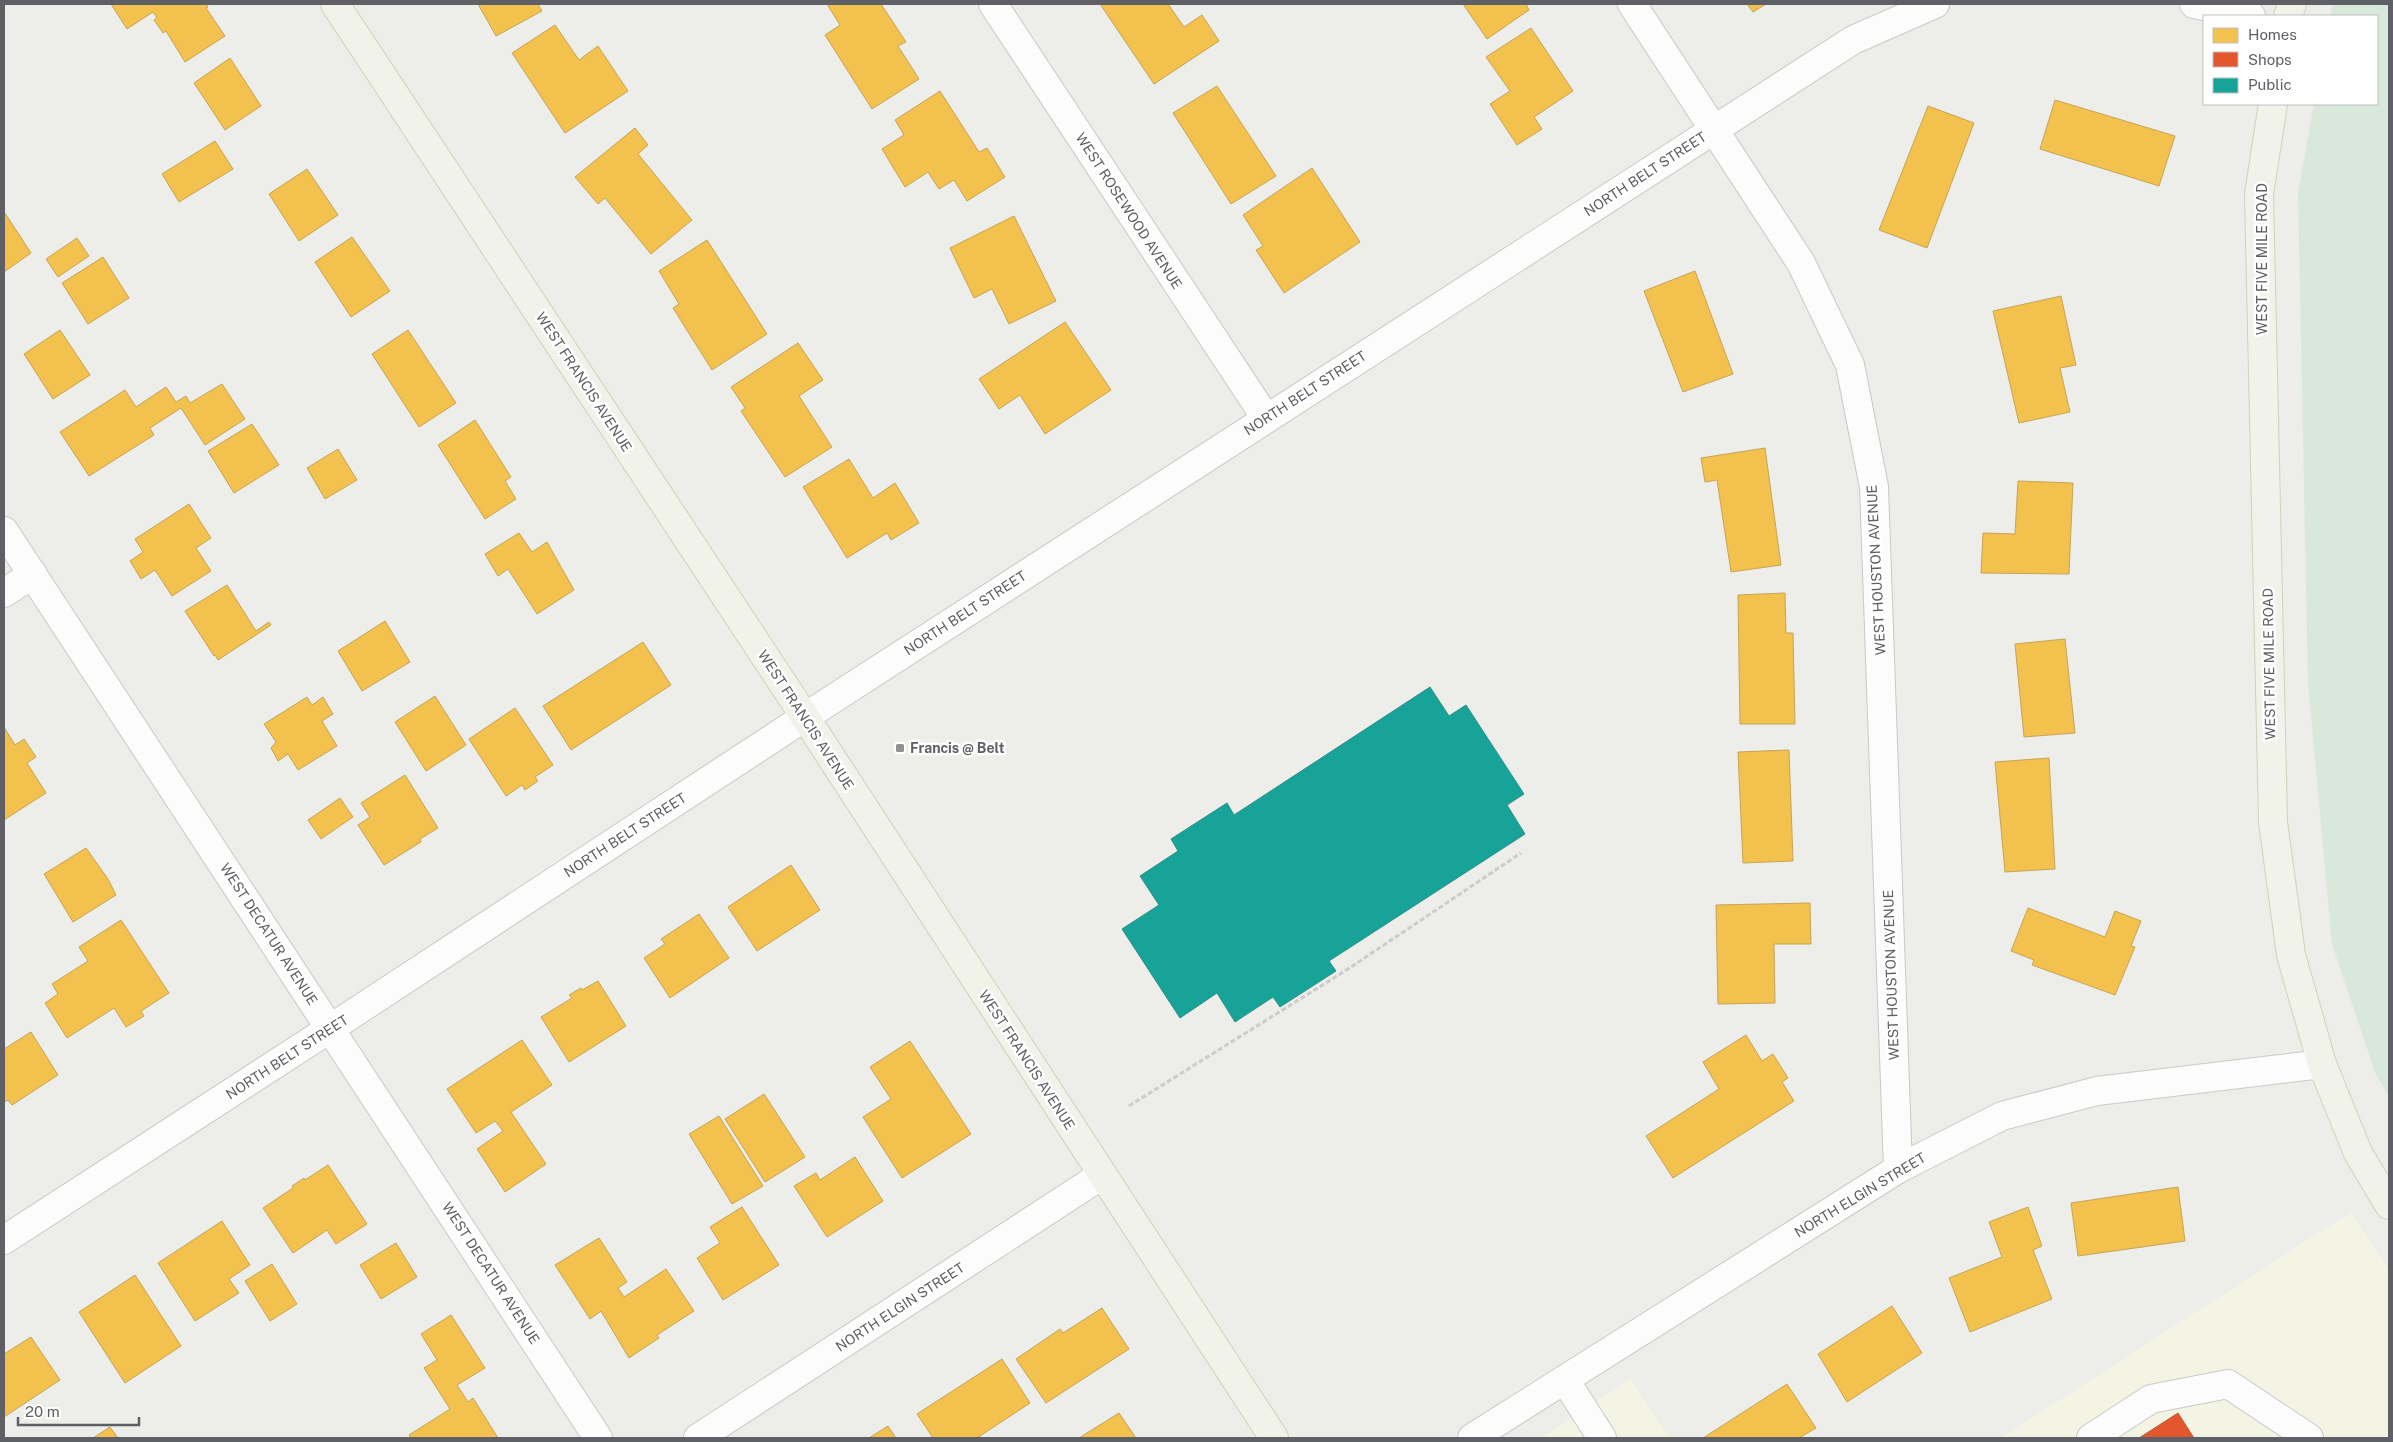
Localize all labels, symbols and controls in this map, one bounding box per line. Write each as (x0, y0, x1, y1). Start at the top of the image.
legend (2203, 15, 2378, 105)
text: Homes (2248, 26, 2297, 43)
text: Shops (2248, 51, 2292, 68)
text: Public (2248, 76, 2292, 93)
street label: NORTH BELT STREET (1581, 129, 1709, 219)
street label: WEST ROSEWOOD AVENUE (1072, 130, 1186, 292)
street label: WEST FIVE MILE ROAD (2254, 183, 2270, 335)
street label: WEST FRANCIS AVENUE (533, 309, 635, 455)
street label: NORTH BELT STREET (1241, 348, 1369, 438)
street label: WEST HOUSTON AVENUE (1864, 484, 1888, 656)
street label: NORTH BELT STREET (901, 568, 1029, 658)
street label: WEST FIVE MILE ROAD (2260, 588, 2278, 740)
street label: WEST FRANCIS AVENUE (755, 647, 857, 793)
place label: Francis @ Belt (910, 740, 1005, 756)
marker: Francis @ Belt (894, 742, 906, 754)
street label: NORTH BELT STREET (561, 790, 689, 880)
street label: WEST DECATUR AVENUE (217, 860, 321, 1008)
street label: WEST HOUSTON AVENUE (1880, 889, 1902, 1061)
street label: WEST FRANCIS AVENUE (976, 987, 1078, 1133)
street label: NORTH BELT STREET (223, 1012, 351, 1102)
street label: NORTH ELGIN STREET (1791, 1149, 1929, 1241)
street label: WEST DECATUR AVENUE (439, 1199, 543, 1347)
street label: NORTH ELGIN STREET (833, 1259, 967, 1355)
scale bar (18, 1394, 139, 1426)
text: 20 m (25, 1403, 60, 1420)

